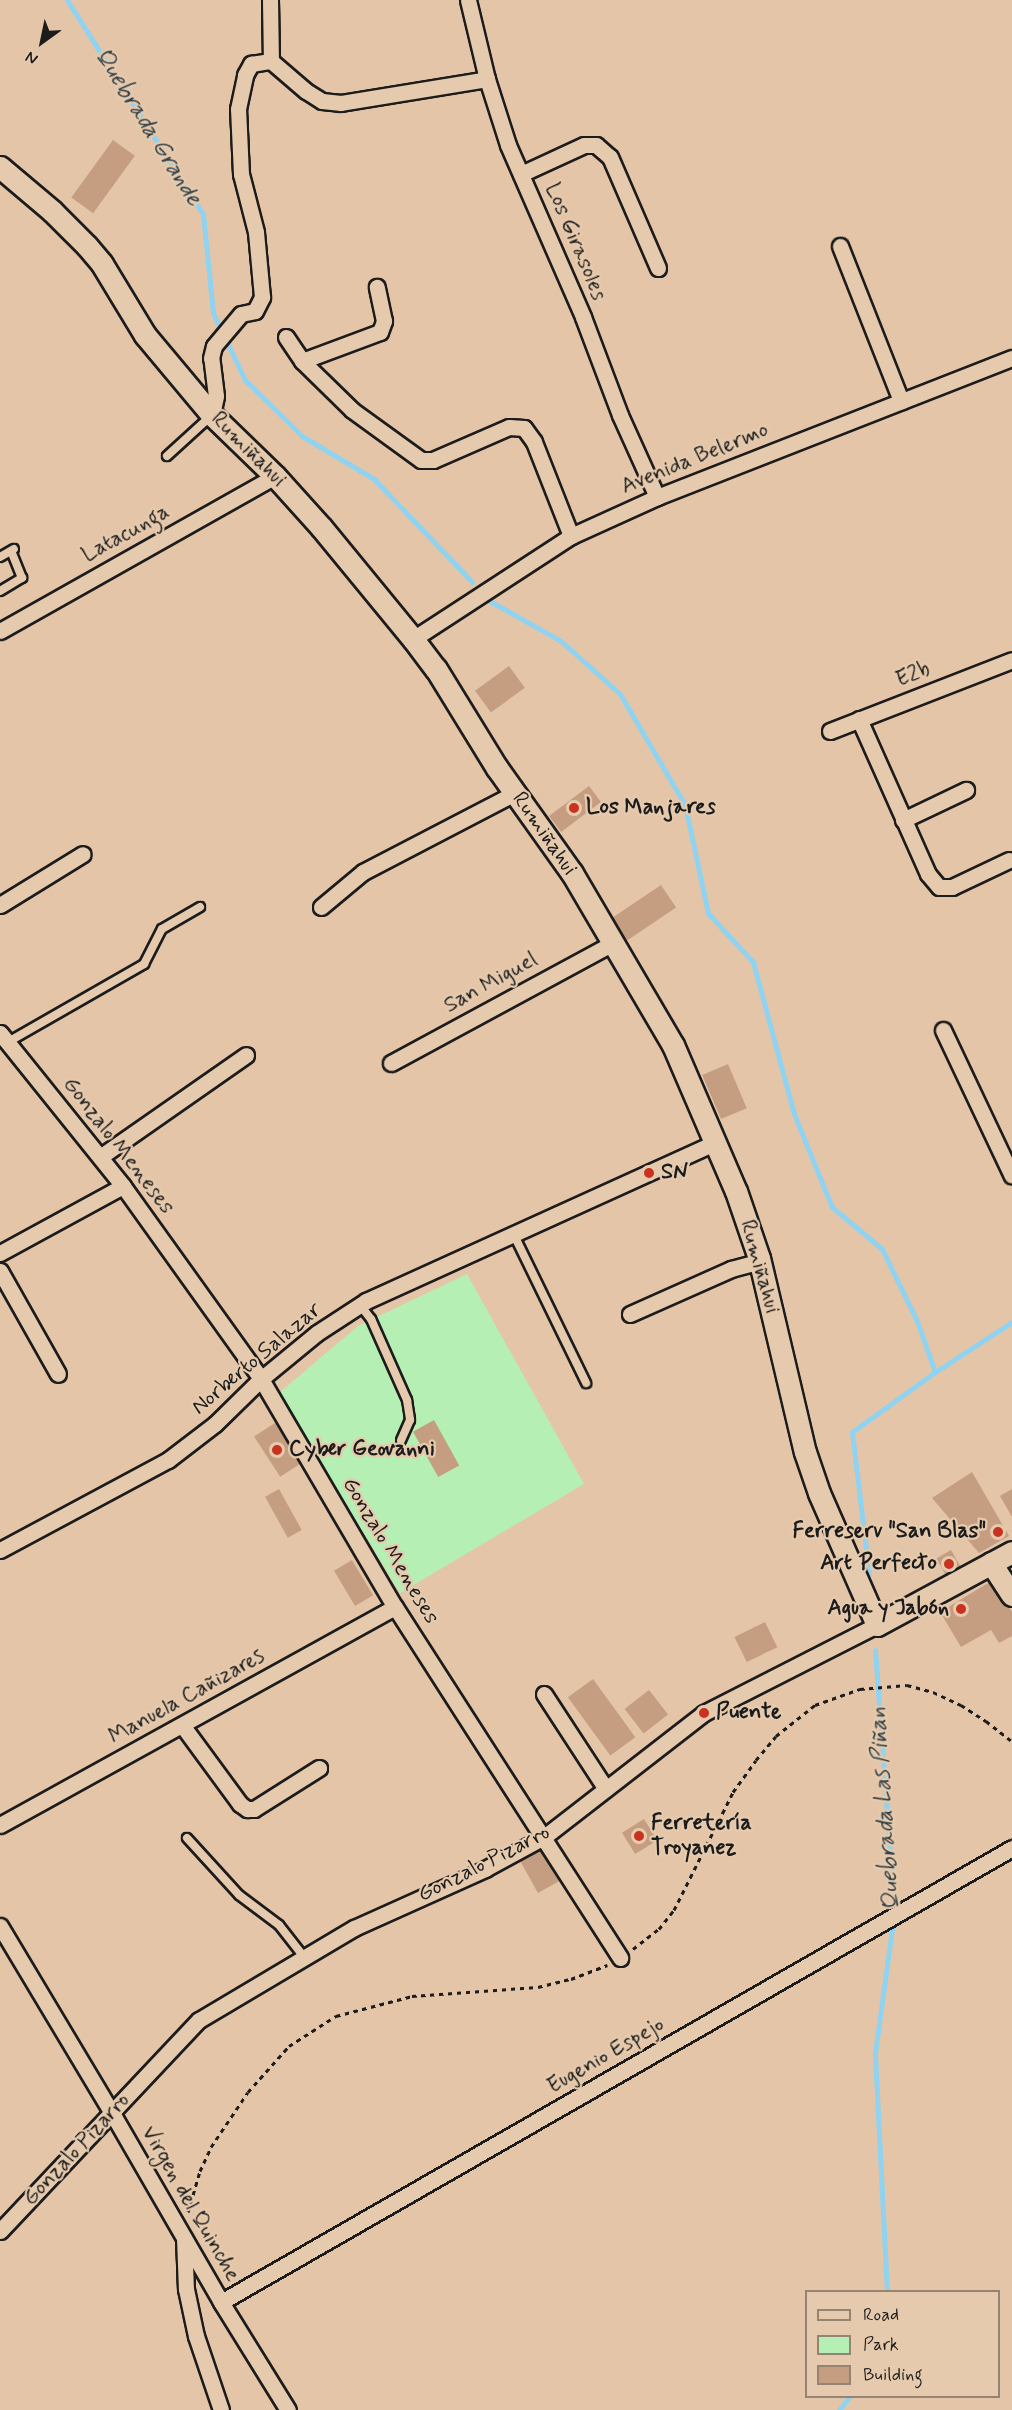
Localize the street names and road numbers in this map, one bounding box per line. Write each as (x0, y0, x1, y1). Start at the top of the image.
street label: Los Girasoles (539, 181, 611, 303)
street label: Rumiñahui (205, 407, 291, 493)
street label: Avenida Belermo (617, 417, 773, 501)
street label: Latacunga (77, 499, 175, 569)
street label: E2b (892, 657, 934, 693)
street label: Rumiñahui (506, 787, 582, 881)
street label: San Miguel (441, 948, 541, 1018)
street label: Gonzalo Meneses (59, 1075, 177, 1217)
street label: Rumiñahui (733, 1217, 785, 1317)
street label: Norberto Salazar (188, 1298, 326, 1420)
street label: Gonzalo Meneses (338, 1476, 442, 1626)
street label: Manuela Cañizares (104, 1643, 270, 1751)
street label: Gonzalo Pizarro (413, 1819, 555, 1909)
street label: Eugenio Espejo (543, 2012, 669, 2100)
street label: Gonzalo Pizarro (18, 2088, 136, 2212)
street label: Virgen del Quinche (135, 2122, 245, 2286)

